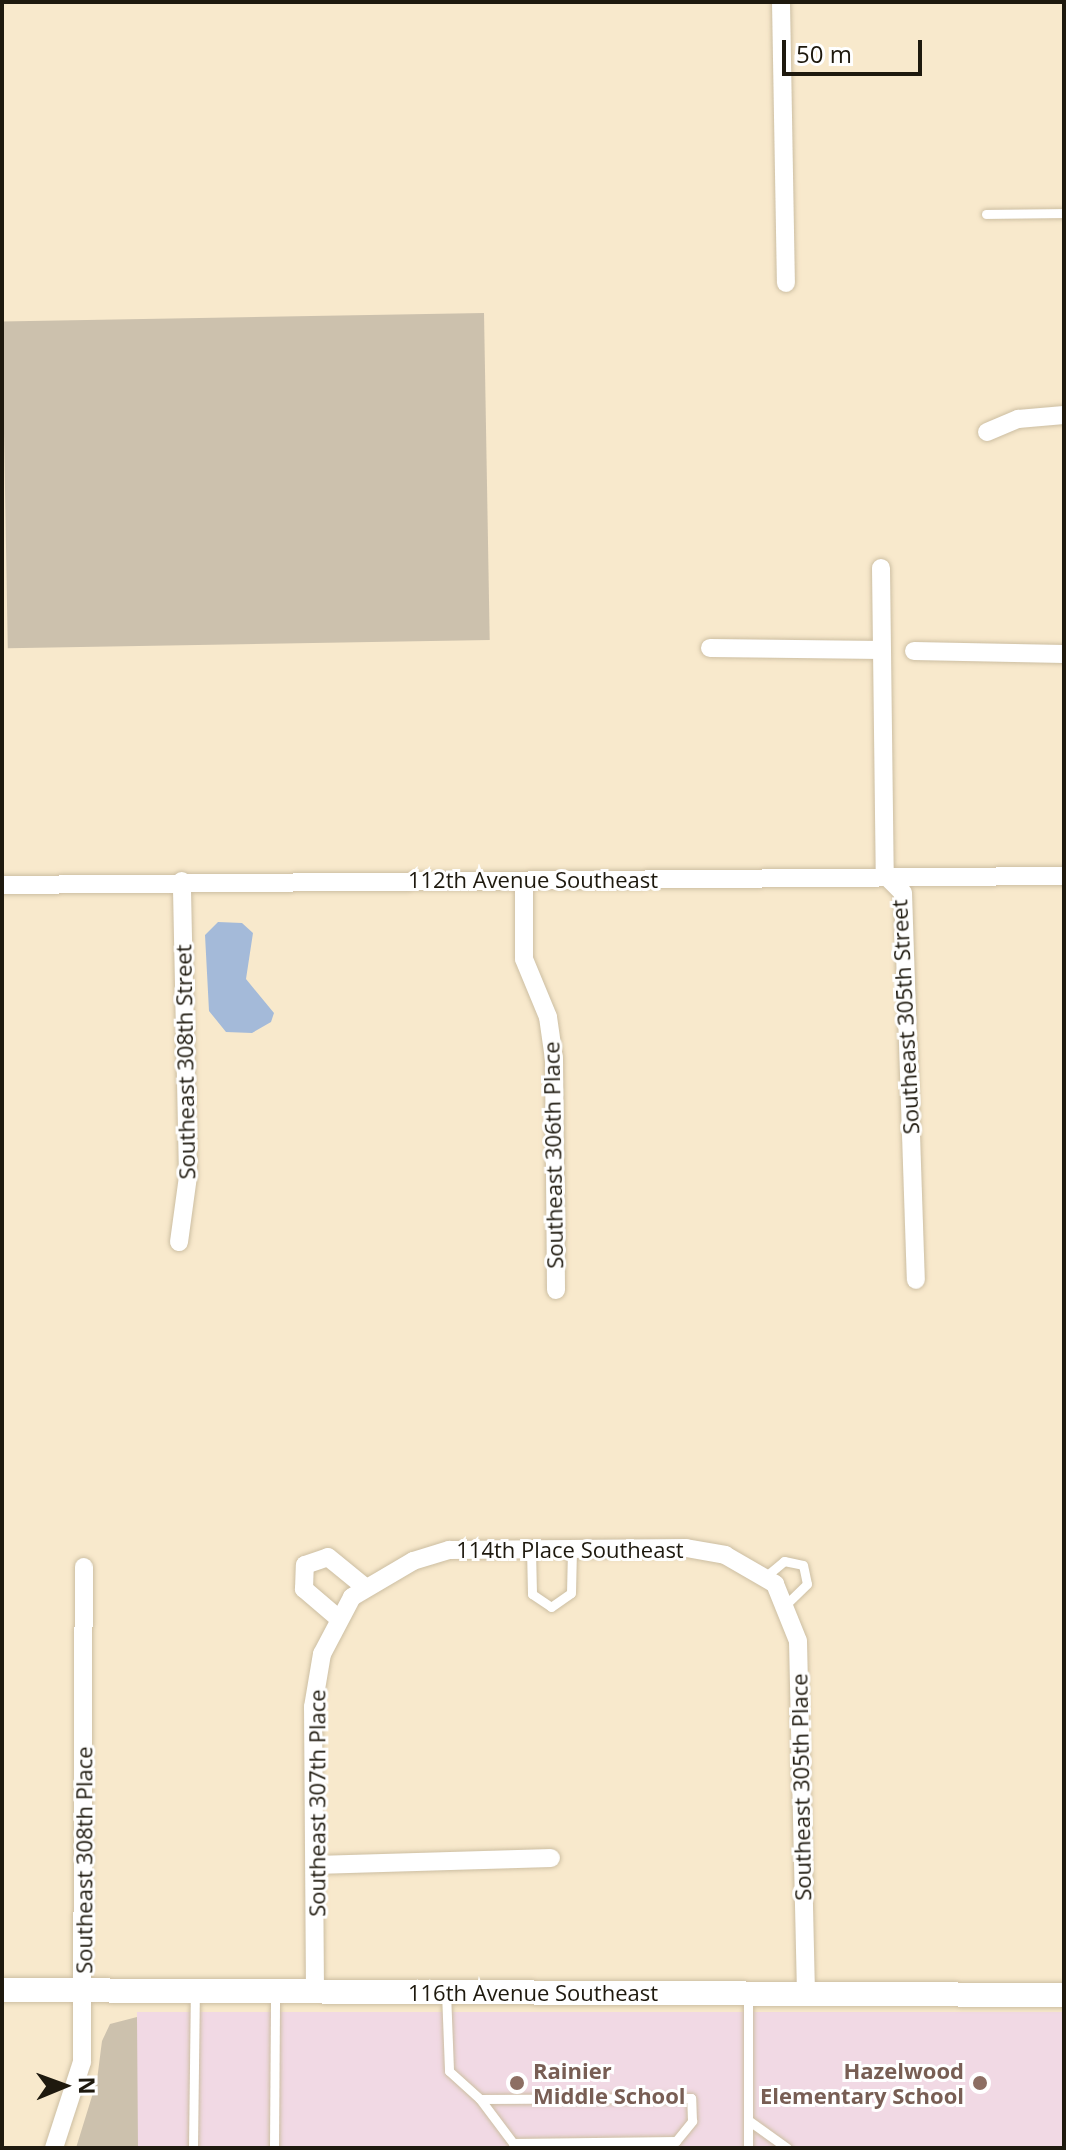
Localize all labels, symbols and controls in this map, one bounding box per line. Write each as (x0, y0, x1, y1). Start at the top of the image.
scale bar (786, 24, 926, 74)
text: 50 m (796, 37, 852, 70)
street label: 112th Avenue Southeast (408, 867, 658, 893)
street label: Southeast 305th Street (886, 899, 924, 1135)
street label: Southeast 308th Street (170, 944, 200, 1180)
street label: Southeast 306th Place (538, 1041, 568, 1269)
street label: 114th Place Southeast (456, 1537, 684, 1563)
street label: Southeast 305th Place (786, 1673, 816, 1901)
street label: Southeast 307th Place (304, 1689, 330, 1917)
street label: Southeast 308th Place (71, 1746, 97, 1974)
street label: 116th Avenue Southeast (408, 1980, 658, 2006)
north arrow (24, 2046, 104, 2126)
place label: Rainier Middle School (533, 2057, 686, 2108)
place label: Hazelwood Elementary School (760, 2057, 964, 2108)
marker: Rainier Middle School (508, 2074, 526, 2092)
marker: Hazelwood Elementary School (971, 2074, 989, 2092)
text: N (73, 2076, 103, 2095)

